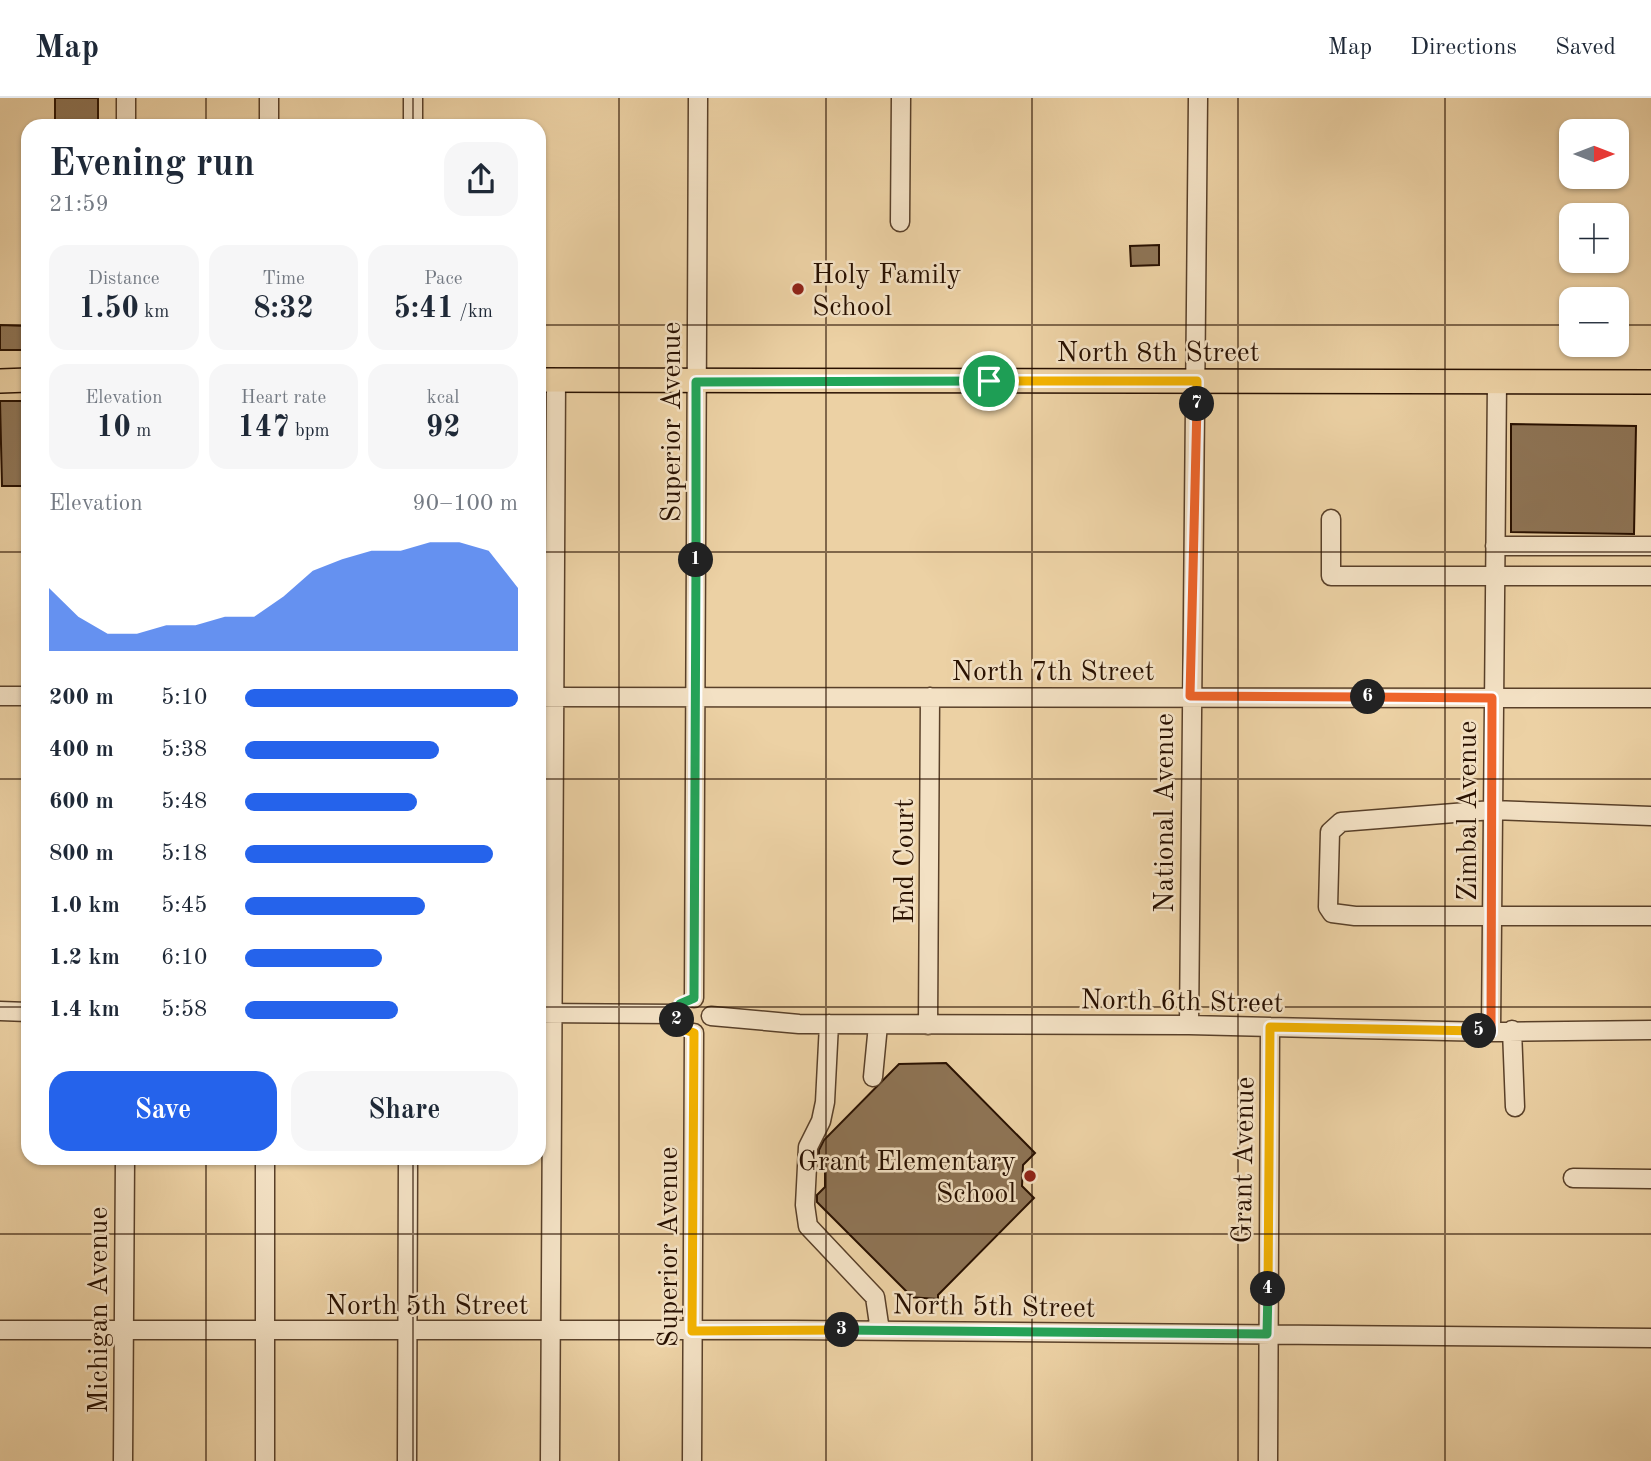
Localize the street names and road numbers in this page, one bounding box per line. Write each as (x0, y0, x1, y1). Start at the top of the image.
street label: Superior Avenue (659, 322, 687, 522)
street label: North 8th Street (1056, 340, 1260, 368)
street label: North 7th Street (951, 659, 1155, 687)
street label: National Avenue (1152, 713, 1180, 913)
street label: Zimbal Avenue (1455, 721, 1483, 901)
street label: End Court (892, 798, 920, 924)
street label: North 6th Street (1080, 987, 1284, 1019)
street label: Grant Avenue (1230, 1076, 1260, 1244)
street label: Superior Avenue (656, 1147, 684, 1347)
street label: Michigan Avenue (86, 1207, 114, 1413)
street label: North 5th Street (892, 1292, 1096, 1324)
street label: North 5th Street (325, 1293, 529, 1321)

